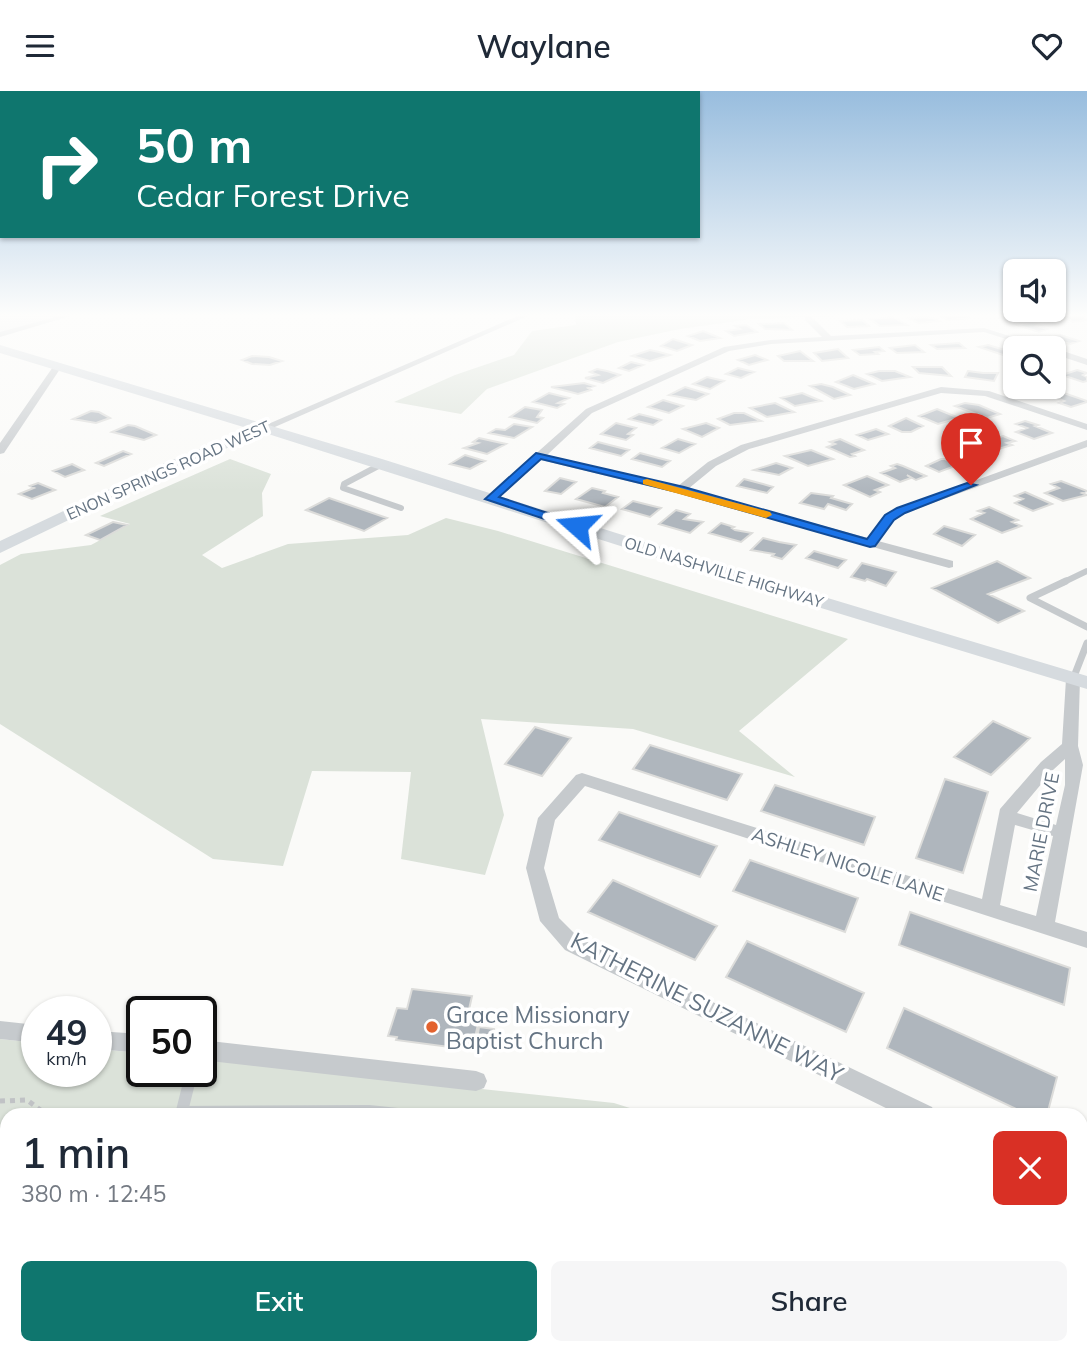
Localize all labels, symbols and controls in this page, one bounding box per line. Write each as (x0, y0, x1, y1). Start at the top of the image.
text: Waylane (476, 26, 611, 66)
icon: menu (21, 27, 59, 65)
icon: heart (1028, 27, 1066, 65)
text: 50 m (136, 114, 252, 175)
icon: right (21, 119, 112, 210)
text: Cedar Forest Drive (136, 175, 410, 215)
map controls (1003, 259, 1066, 399)
button: sound (1003, 259, 1066, 322)
button: search (1003, 336, 1066, 399)
pin (941, 413, 1001, 485)
street label: ENON SPRINGS ROAD WEST (63, 416, 273, 524)
icon: arrive (952, 424, 990, 462)
position arrow (540, 489, 614, 563)
street label: OLD NASHVILLE HIGHWAY (622, 532, 826, 612)
street label: MARIE DRIVE (1018, 770, 1064, 894)
street label: ASHLEY NICOLE LANE (749, 822, 947, 906)
street label: KATHERINE SUZANNE WAY (566, 926, 849, 1089)
speed limit sign: 50 (126, 996, 217, 1087)
place label: Grace Missionary Baptist Church (446, 1000, 630, 1055)
text: 49 (45, 1010, 88, 1054)
marker: Grace Missionary Baptist Church (424, 1019, 440, 1035)
text: km/h (46, 1047, 87, 1070)
text: 1 min (21, 1126, 130, 1179)
button: close (993, 1131, 1067, 1205)
text: 380 m · 12:45 (21, 1179, 166, 1208)
button: Exit (21, 1261, 537, 1341)
button: Share (551, 1261, 1067, 1341)

